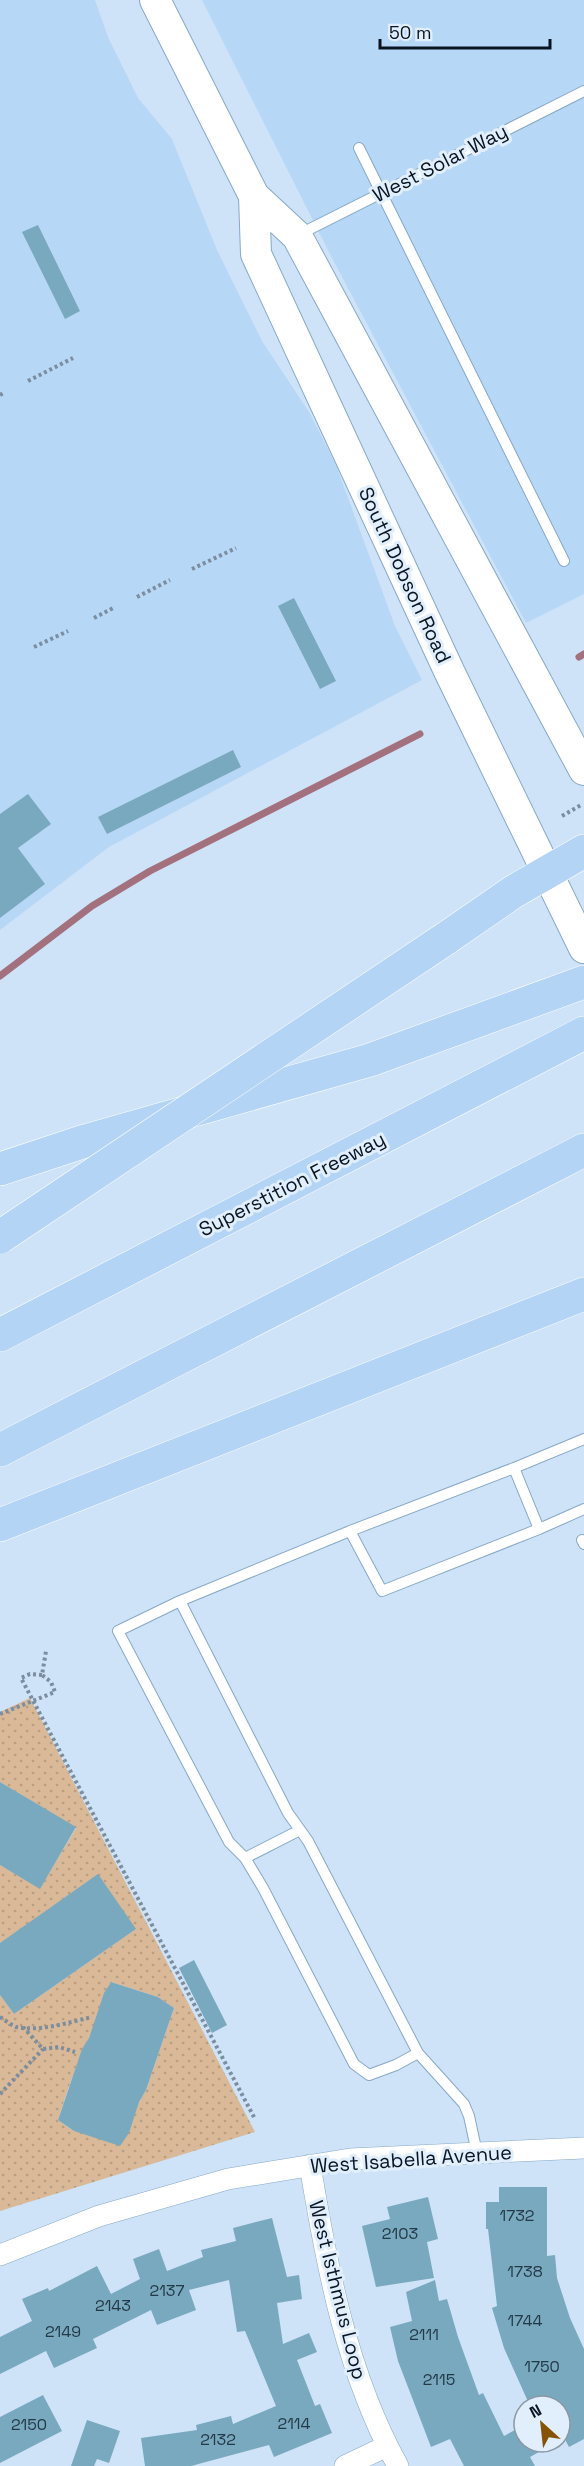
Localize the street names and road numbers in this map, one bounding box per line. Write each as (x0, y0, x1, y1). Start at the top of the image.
street label: West Solar Way (368, 118, 512, 208)
street label: South Dobson Road (353, 483, 457, 667)
street label: Superstition Freeway (194, 1126, 390, 1242)
street label: West Isabella Avenue (309, 2139, 513, 2179)
street label: West Isthmus Loop (303, 2198, 373, 2382)

